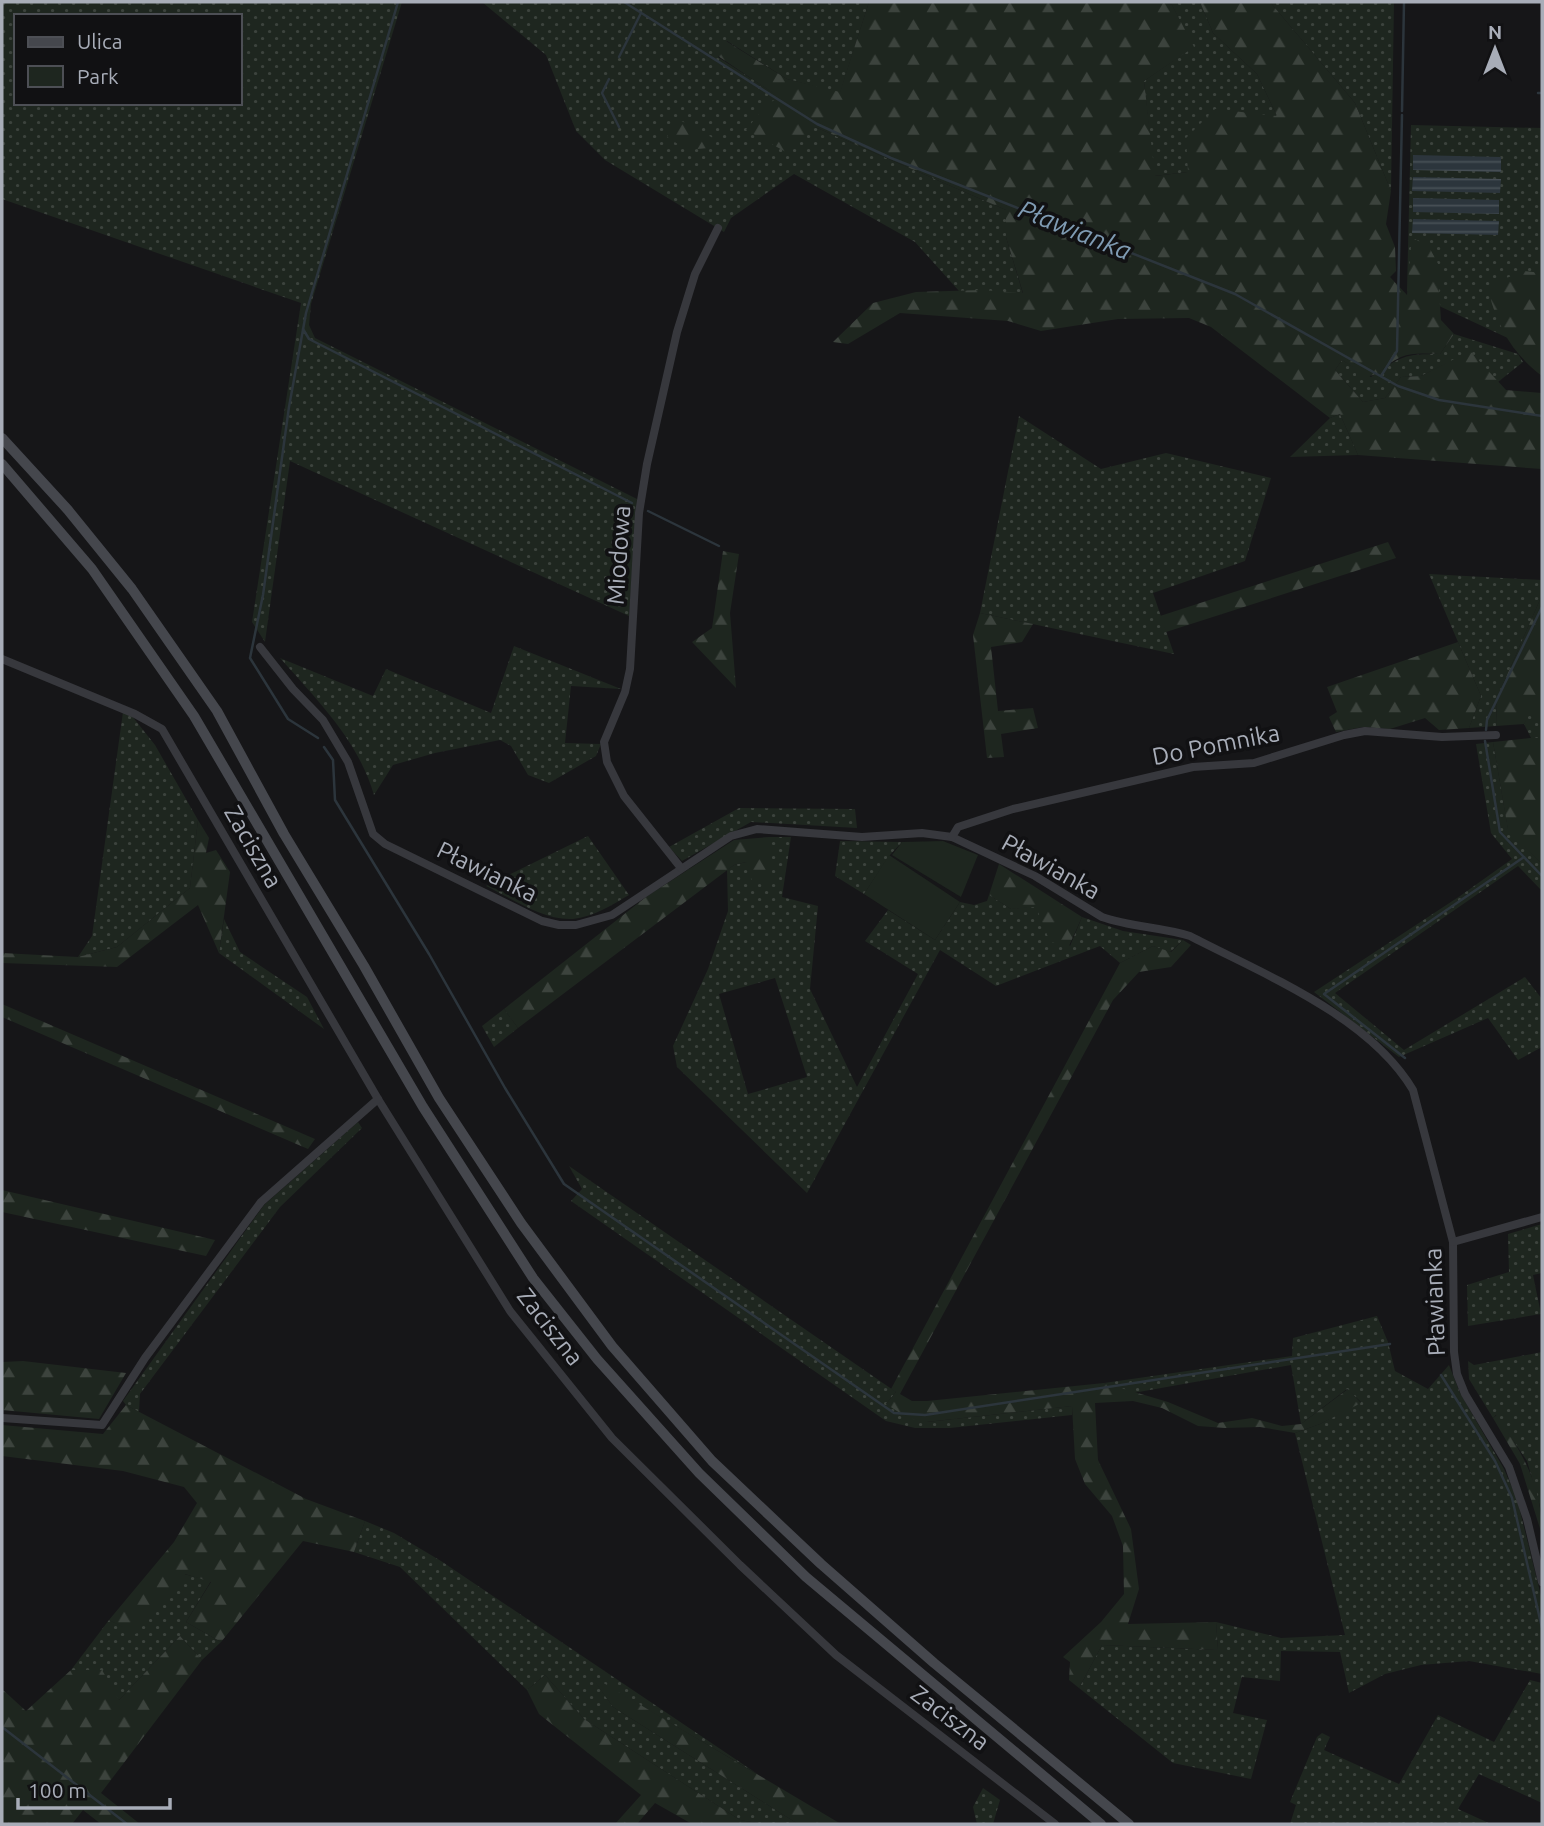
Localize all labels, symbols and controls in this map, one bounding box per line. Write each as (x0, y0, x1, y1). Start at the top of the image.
legend (14, 14, 242, 105)
north arrow (1460, 14, 1530, 84)
text: N (1488, 21, 1502, 43)
text: Ulica (77, 29, 122, 53)
text: Park (77, 64, 119, 88)
water label: Pławianka (1015, 194, 1136, 265)
street label: Miodowa (602, 504, 635, 606)
street label: Do Pomnika (1150, 719, 1282, 770)
street label: Zaciszna (219, 801, 288, 893)
street label: Pławianka (997, 829, 1105, 905)
street label: Pławianka (433, 836, 542, 907)
street label: Pławianka (1419, 1248, 1450, 1356)
street label: Zaciszna (512, 1283, 589, 1371)
street label: Zaciszna (906, 1680, 995, 1756)
scale bar (18, 1766, 170, 1810)
text: 100 m (28, 1778, 86, 1802)

